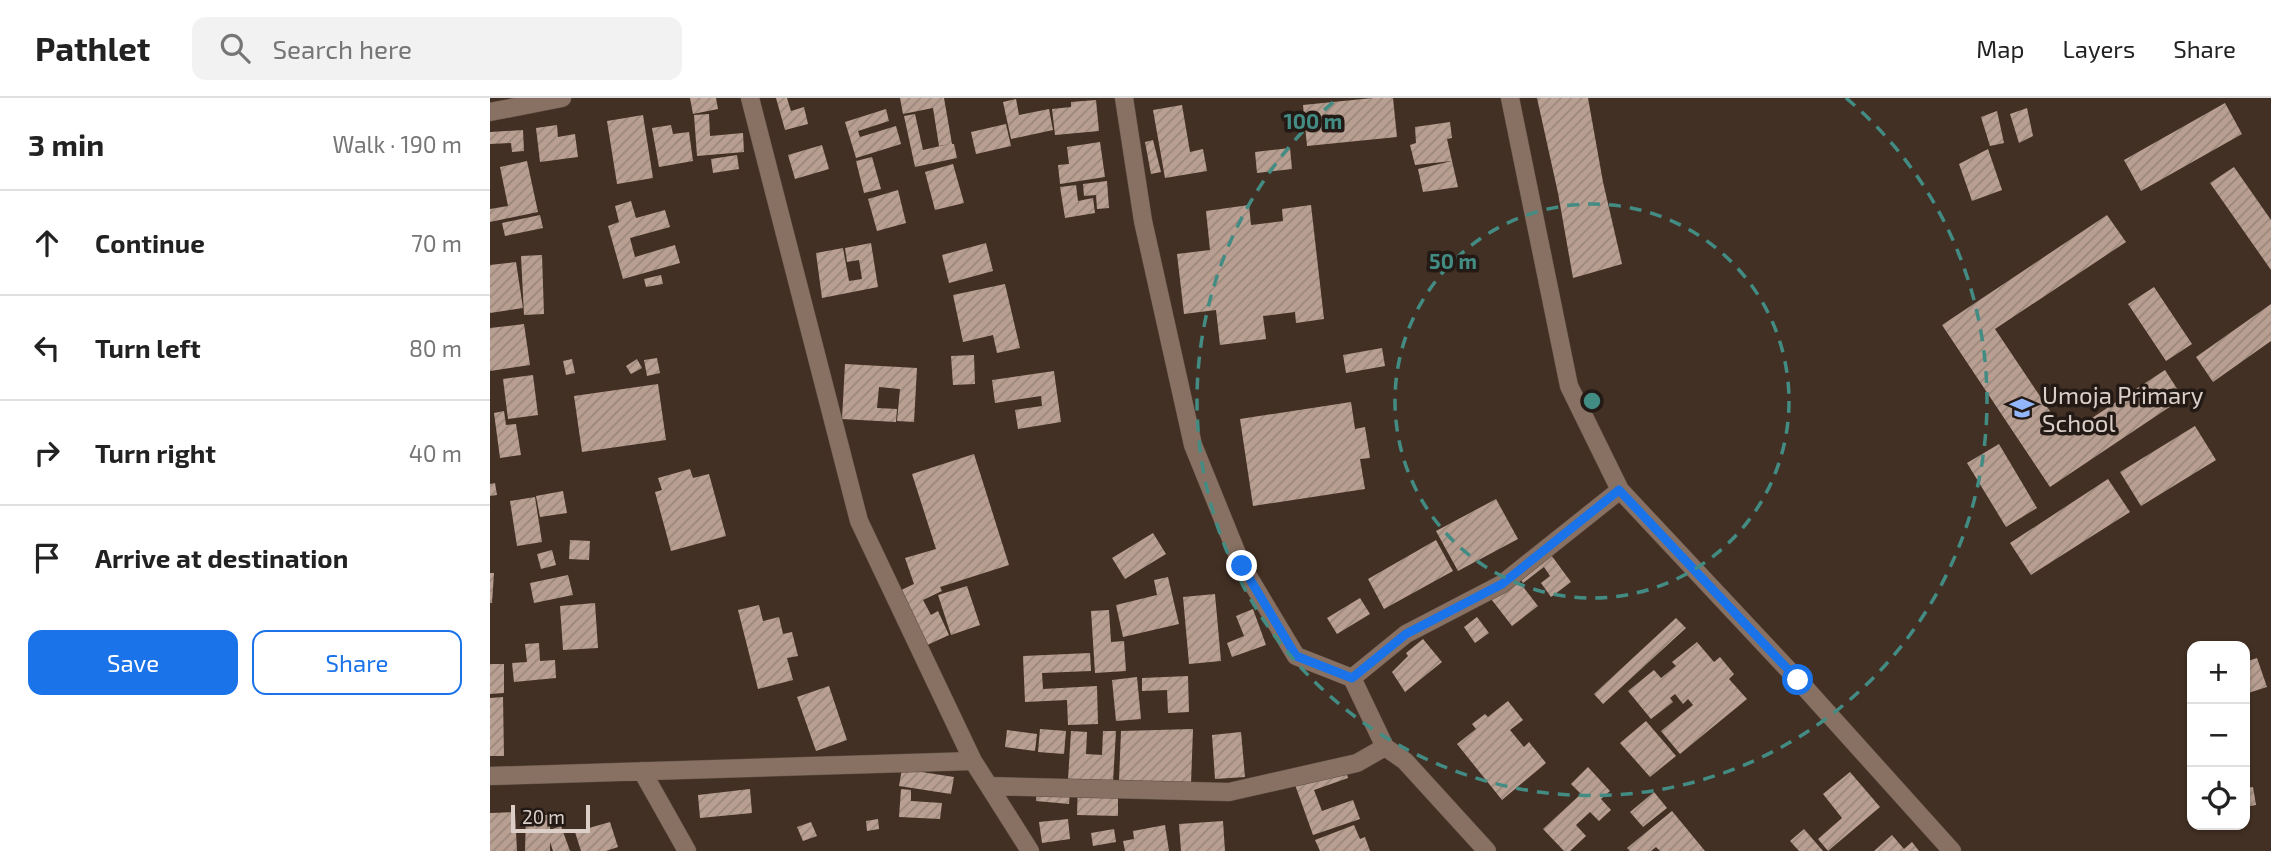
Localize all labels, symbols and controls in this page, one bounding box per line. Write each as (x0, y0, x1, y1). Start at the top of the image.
search box (192, 17, 682, 80)
text: Pathlet (35, 28, 150, 68)
icon: search (216, 29, 254, 67)
text: Search here (272, 33, 412, 64)
text: Map (1976, 34, 2024, 63)
text: Layers (2062, 34, 2135, 63)
text: Share (2173, 34, 2236, 63)
text: 100 m (1284, 108, 1342, 133)
text: 3 min (28, 126, 104, 162)
text: Walk · 190 m (332, 130, 462, 158)
icon: ahead (28, 224, 66, 262)
text: Continue (95, 227, 205, 258)
text: 70 m (411, 229, 462, 257)
text: 50 m (1429, 248, 1477, 273)
icon: left (28, 329, 66, 367)
text: Turn left (95, 332, 201, 363)
text: 80 m (409, 334, 462, 362)
place label: Umoja Primary School (2042, 380, 2204, 437)
centre of rings (1580, 389, 1604, 413)
school or university icon: Umoja Primary School (2008, 394, 2036, 422)
icon: right (28, 434, 66, 472)
text: Turn right (95, 437, 216, 468)
text: 40 m (409, 439, 462, 467)
icon: arrive (28, 539, 66, 577)
text: Arrive at destination (95, 542, 348, 573)
route end (1226, 550, 1257, 581)
button: Save (28, 630, 238, 695)
button: Share (252, 630, 462, 695)
map controls (2187, 641, 2250, 830)
button: + (2187, 641, 2250, 704)
route start (1782, 664, 1813, 695)
button: − (2187, 704, 2250, 767)
button: locate (2187, 767, 2250, 830)
scale bar (511, 802, 590, 834)
text: 20 m (522, 805, 565, 828)

